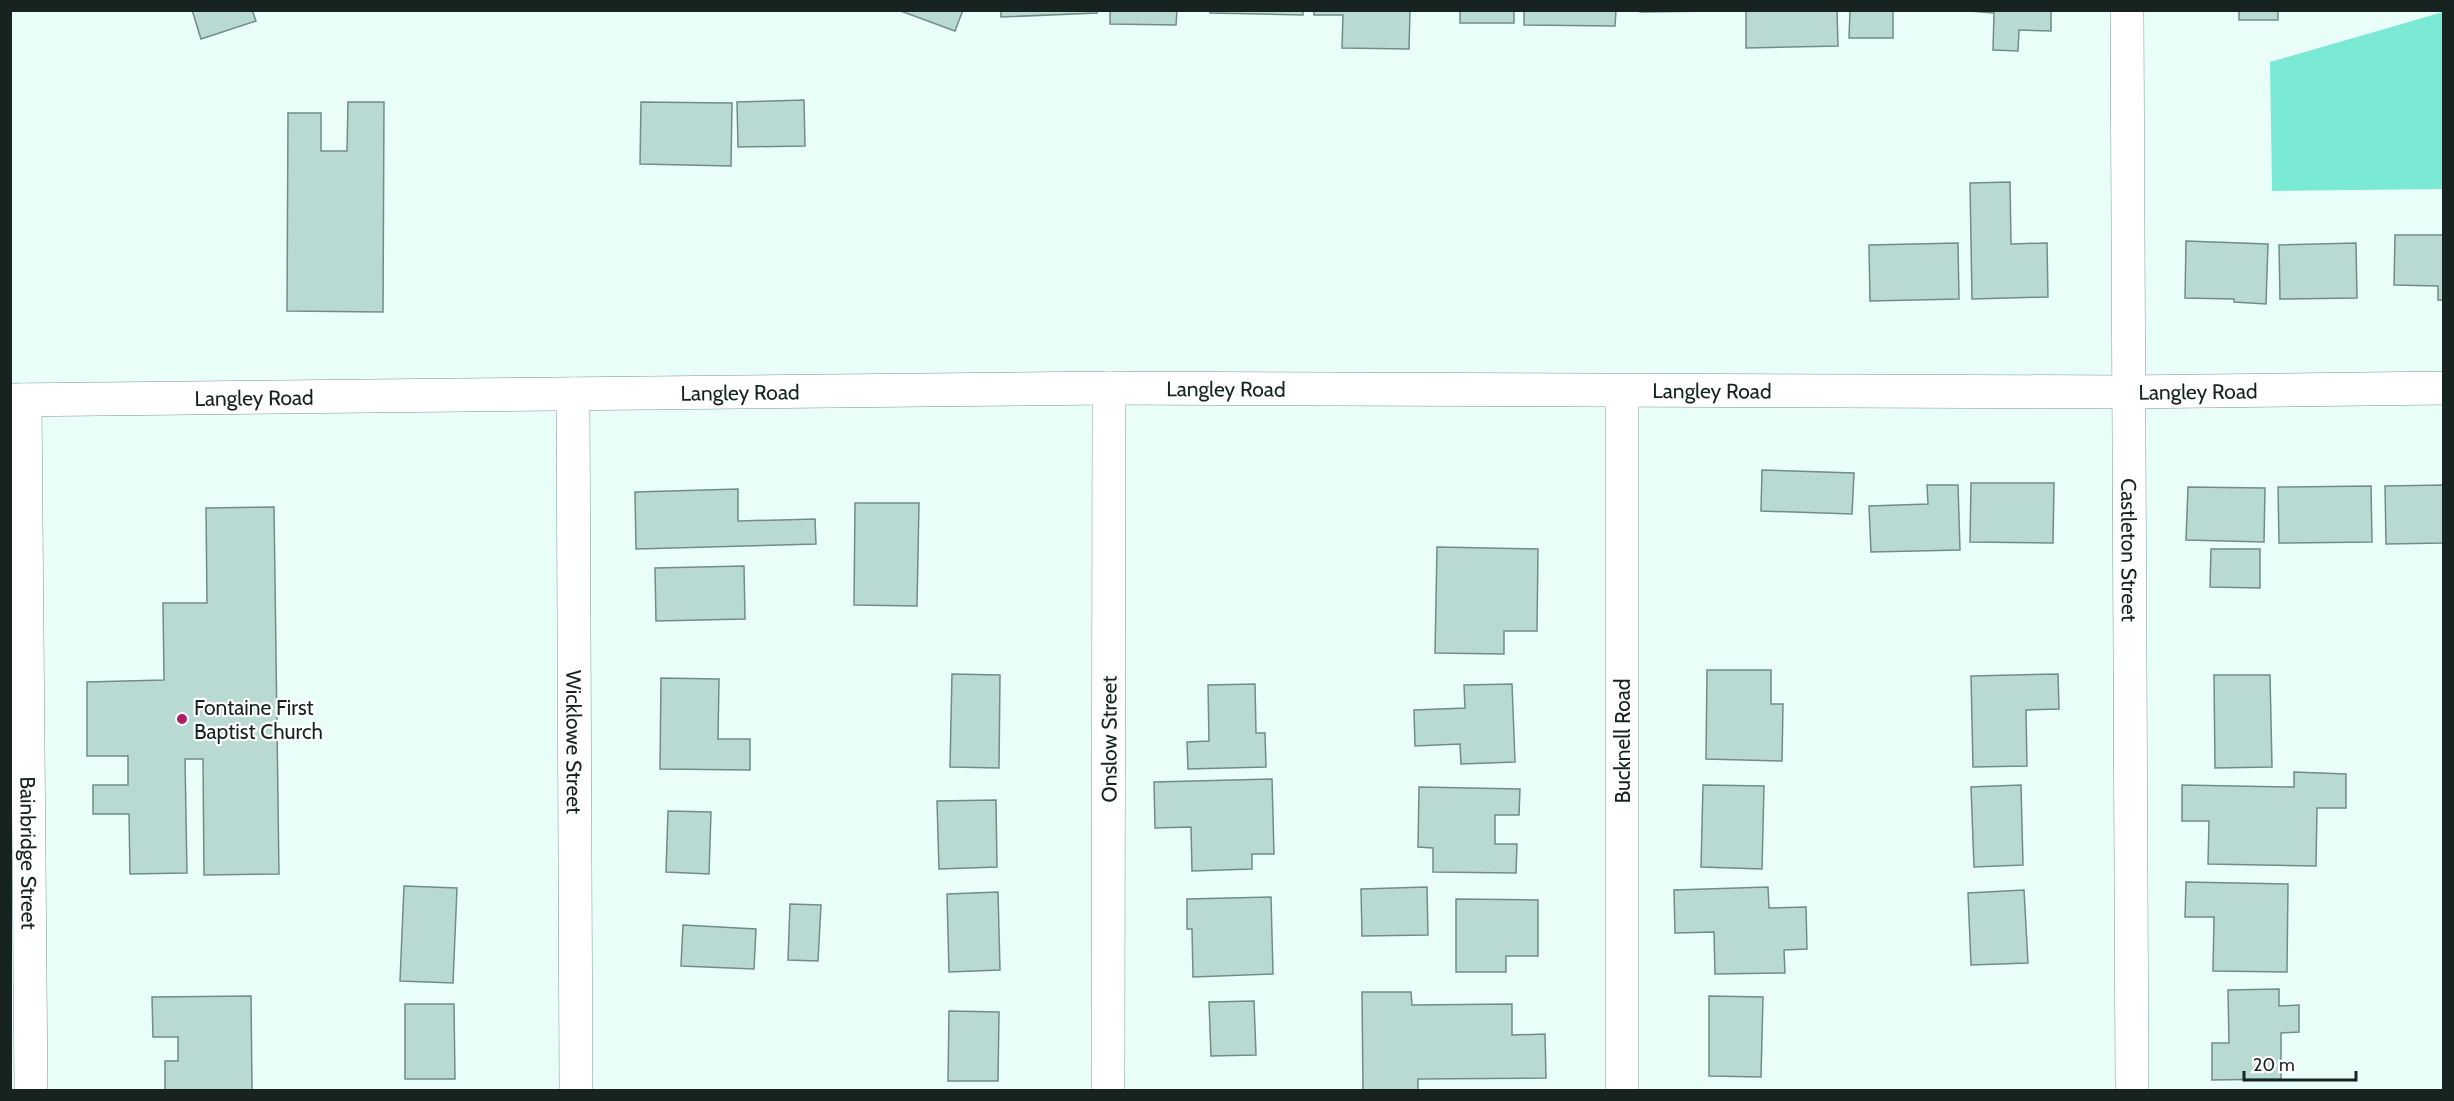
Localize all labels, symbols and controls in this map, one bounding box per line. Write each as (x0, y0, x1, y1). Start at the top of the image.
street label: Langley Road (1166, 376, 1286, 401)
street label: Langley Road (1652, 378, 1772, 403)
street label: Langley Road (2138, 378, 2258, 404)
street label: Langley Road (680, 379, 800, 405)
street label: Langley Road (194, 384, 314, 410)
street label: Castleton Street (2117, 478, 2142, 622)
street label: Wicklowe Street (562, 670, 587, 814)
street label: Onslow Street (1096, 676, 1121, 802)
street label: Bucknell Road (1610, 678, 1635, 804)
place label: Fontaine First Baptist Church (194, 695, 323, 744)
marker: Fontaine First Baptist Church (175, 712, 189, 726)
street label: Bainbridge Street (16, 776, 42, 930)
scale bar (2244, 1044, 2356, 1082)
text: 20 m (2253, 1054, 2295, 1076)

